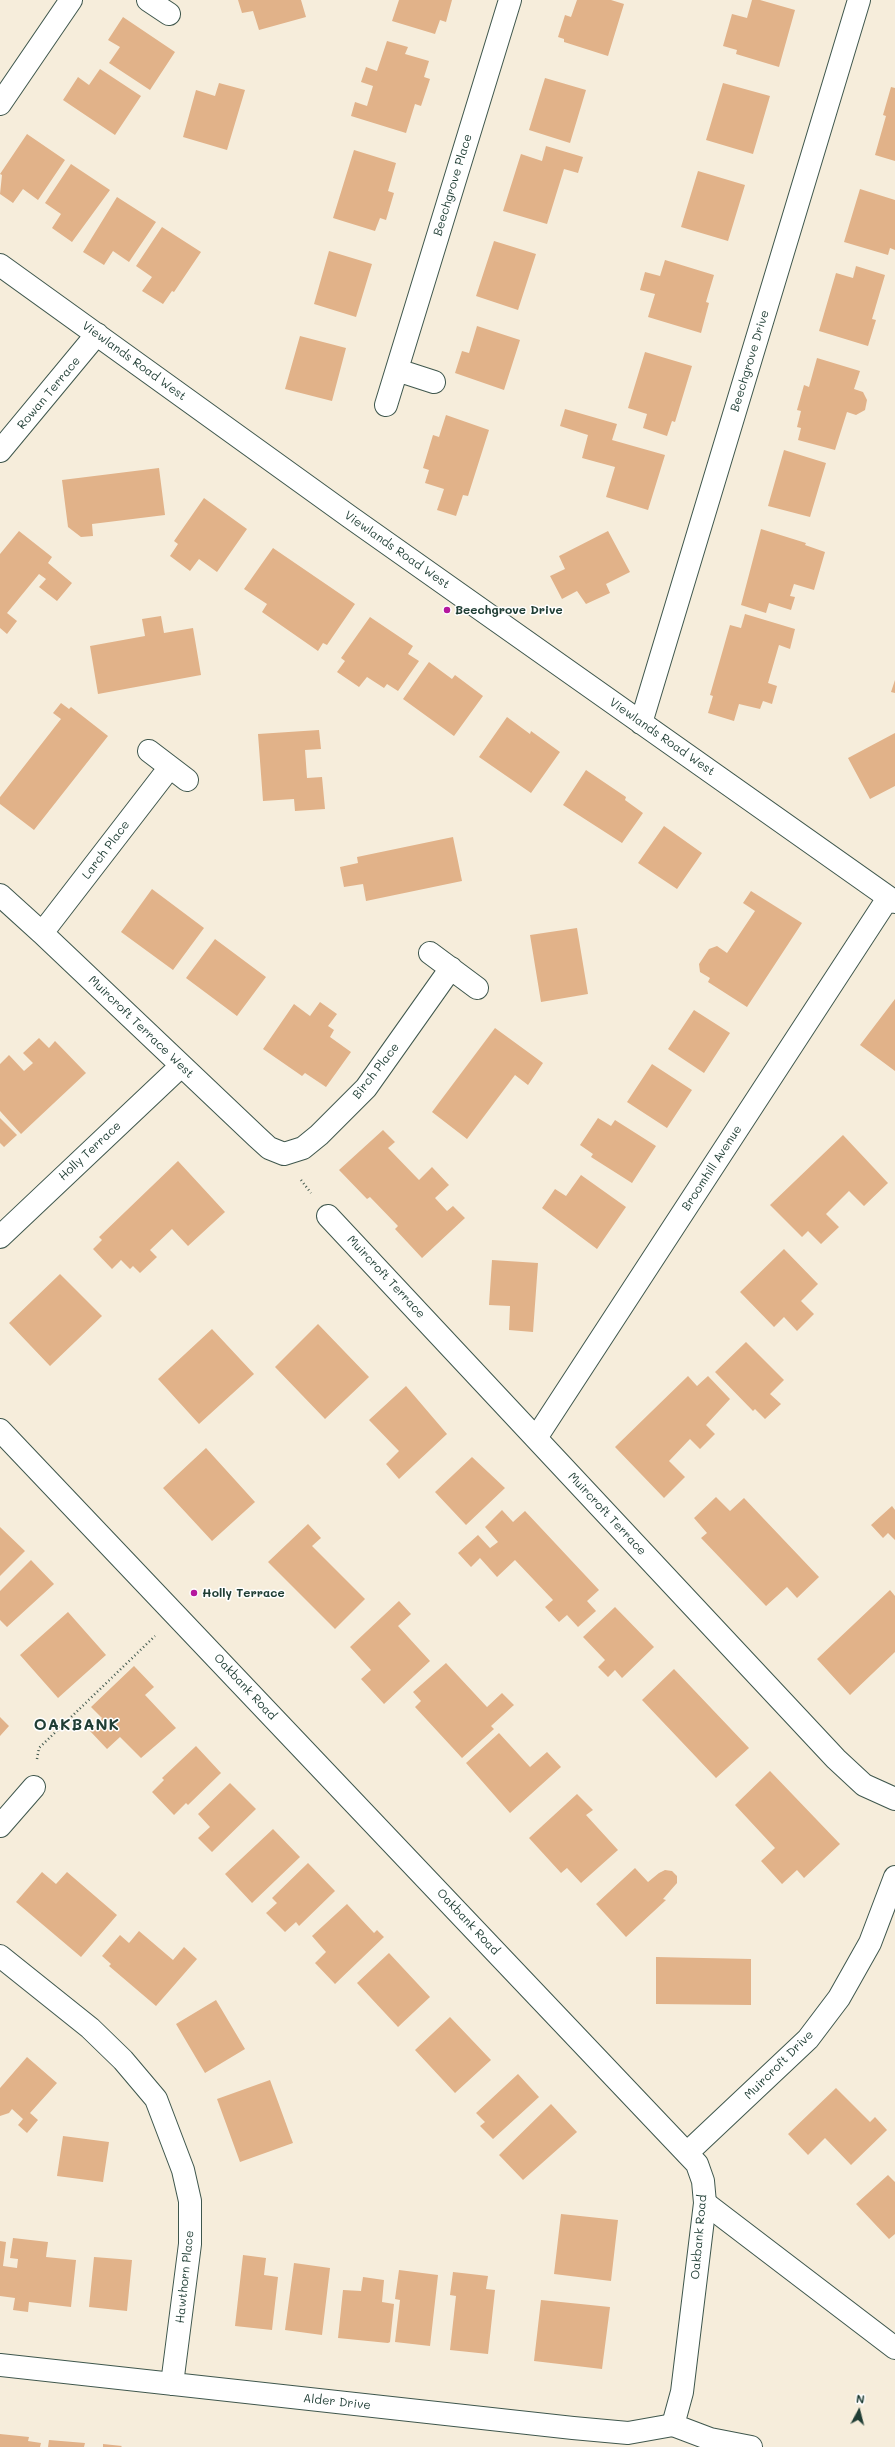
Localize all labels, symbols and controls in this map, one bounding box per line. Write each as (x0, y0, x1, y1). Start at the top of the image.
street label: Beechgrove Place (431, 132, 475, 238)
street label: Beechgrove Drive (728, 308, 772, 414)
street label: Viewlands Road West (79, 318, 189, 404)
street label: Rowan Terrace (14, 354, 84, 432)
street label: Viewlands Road West (342, 508, 452, 592)
place label: Beechgrove Drive (455, 603, 563, 617)
marker: Beechgrove Drive (442, 605, 452, 615)
street label: Viewlands Road West (607, 695, 717, 779)
street label: Larch Place (79, 818, 133, 882)
street label: Muircroft Terrace West (85, 973, 197, 1081)
street label: Birch Place (350, 1040, 402, 1102)
street label: Holly Terrace (56, 1118, 124, 1184)
street label: Broomhill Avenue (679, 1123, 745, 1213)
street label: Muircroft Terrace (344, 1233, 428, 1321)
street label: Muircroft Terrace (565, 1470, 649, 1558)
place label: Holly Terrace (202, 1586, 285, 1600)
marker: Holly Terrace (189, 1588, 199, 1598)
street label: Oakbank Road (211, 1651, 279, 1723)
district label: OAKBANK (34, 1715, 120, 1735)
street label: Oakbank Road (434, 1886, 502, 1958)
street label: Muircroft Drive (742, 2028, 816, 2102)
street label: Oakbank Road (688, 2194, 710, 2280)
street label: Hawthorn Place (173, 2230, 197, 2324)
street label: Alder Drive (302, 2391, 372, 2413)
north arrow (839, 2391, 879, 2431)
text: N (855, 2391, 866, 2407)

